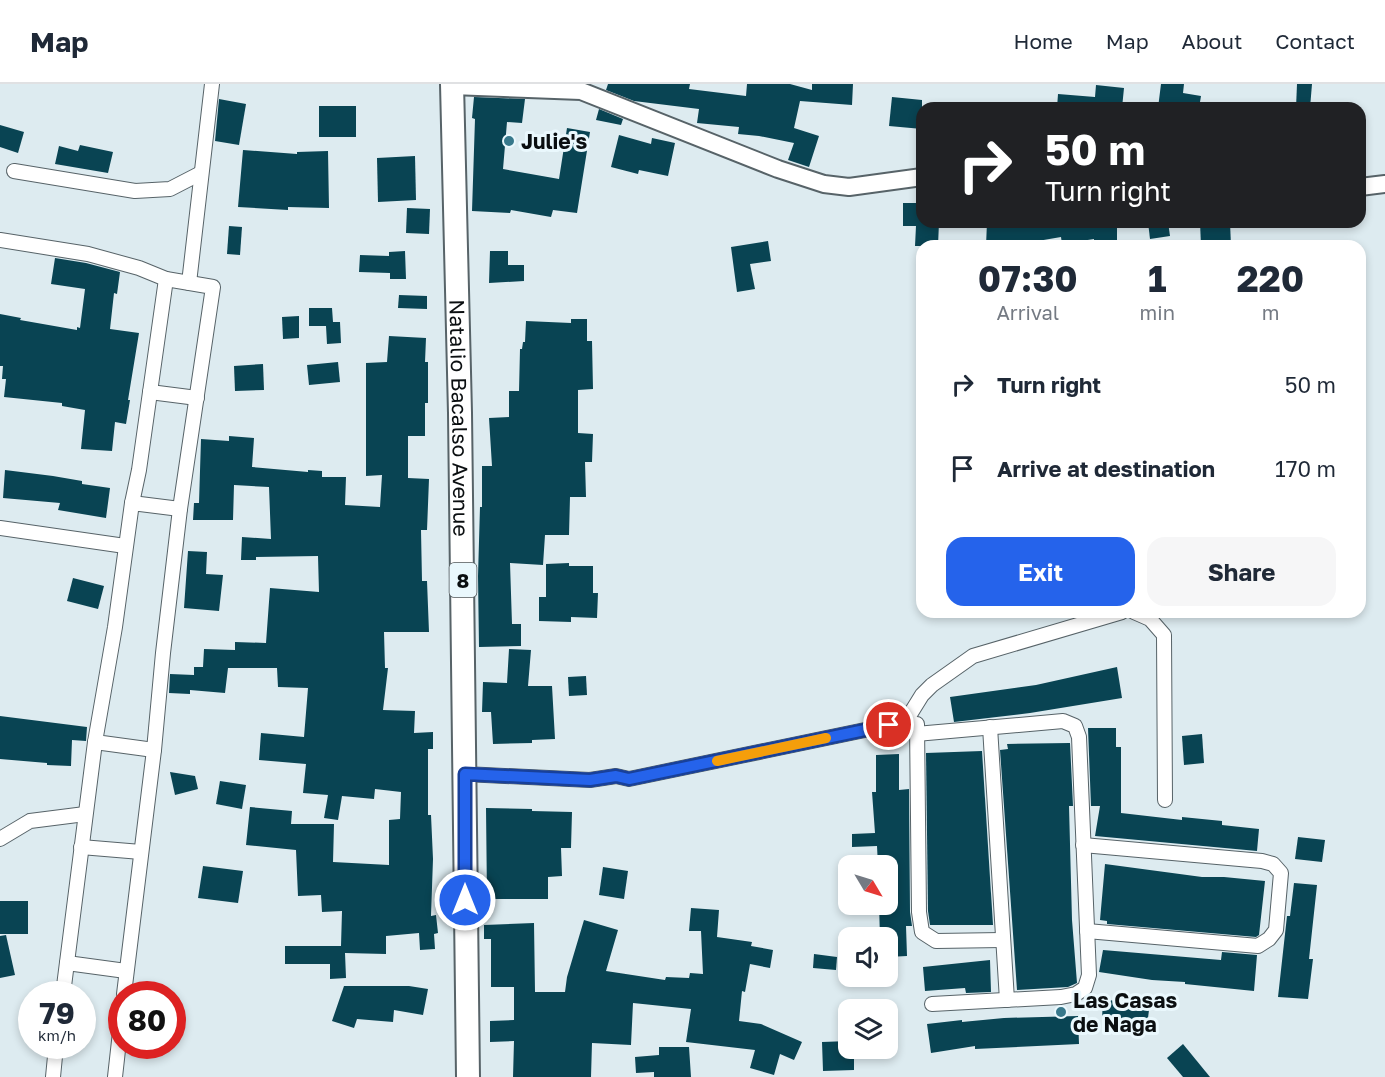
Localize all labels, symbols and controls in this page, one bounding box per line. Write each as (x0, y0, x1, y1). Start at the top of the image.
text: Map (30, 25, 88, 58)
text: Home (1013, 28, 1073, 54)
text: Map (1106, 28, 1149, 54)
text: About (1182, 28, 1242, 54)
text: Contact (1275, 28, 1355, 54)
text: 50 m (1045, 124, 1145, 174)
icon: right (946, 126, 1024, 204)
place label: Julie's (521, 128, 587, 154)
marker: Julie's (502, 134, 516, 148)
text: Turn right (1045, 175, 1171, 207)
text: 07:30 (978, 257, 1078, 300)
text: 1 (1148, 257, 1167, 300)
text: 220 (1237, 257, 1304, 300)
street label: Natalio Bacalso Avenue (444, 299, 474, 537)
text: Arrival (996, 300, 1059, 324)
text: min (1140, 300, 1175, 324)
text: m (1262, 300, 1279, 324)
icon: right (946, 368, 979, 401)
text: Turn right (997, 371, 1101, 398)
text: 50 m (1285, 371, 1336, 398)
icon: arrive (946, 452, 979, 485)
text: Arrive at destination (997, 455, 1215, 482)
text: 170 m (1275, 455, 1336, 482)
button: Exit (946, 537, 1135, 606)
button: Share (1147, 537, 1336, 606)
road number: 8 (450, 563, 476, 597)
pin (863, 699, 914, 750)
icon: arrive (872, 708, 905, 741)
north arrow (838, 855, 898, 915)
map controls (838, 855, 898, 1059)
position arrow (433, 868, 497, 932)
button: sound (838, 927, 898, 987)
speed limit sign: 80 (108, 981, 186, 1059)
place label: Las Casas de Naga (1073, 987, 1177, 1037)
text: 79 (39, 995, 75, 1031)
button: layers (838, 999, 898, 1059)
marker: Las Casas de Naga (1054, 1005, 1068, 1019)
text: km/h (38, 1026, 76, 1044)

